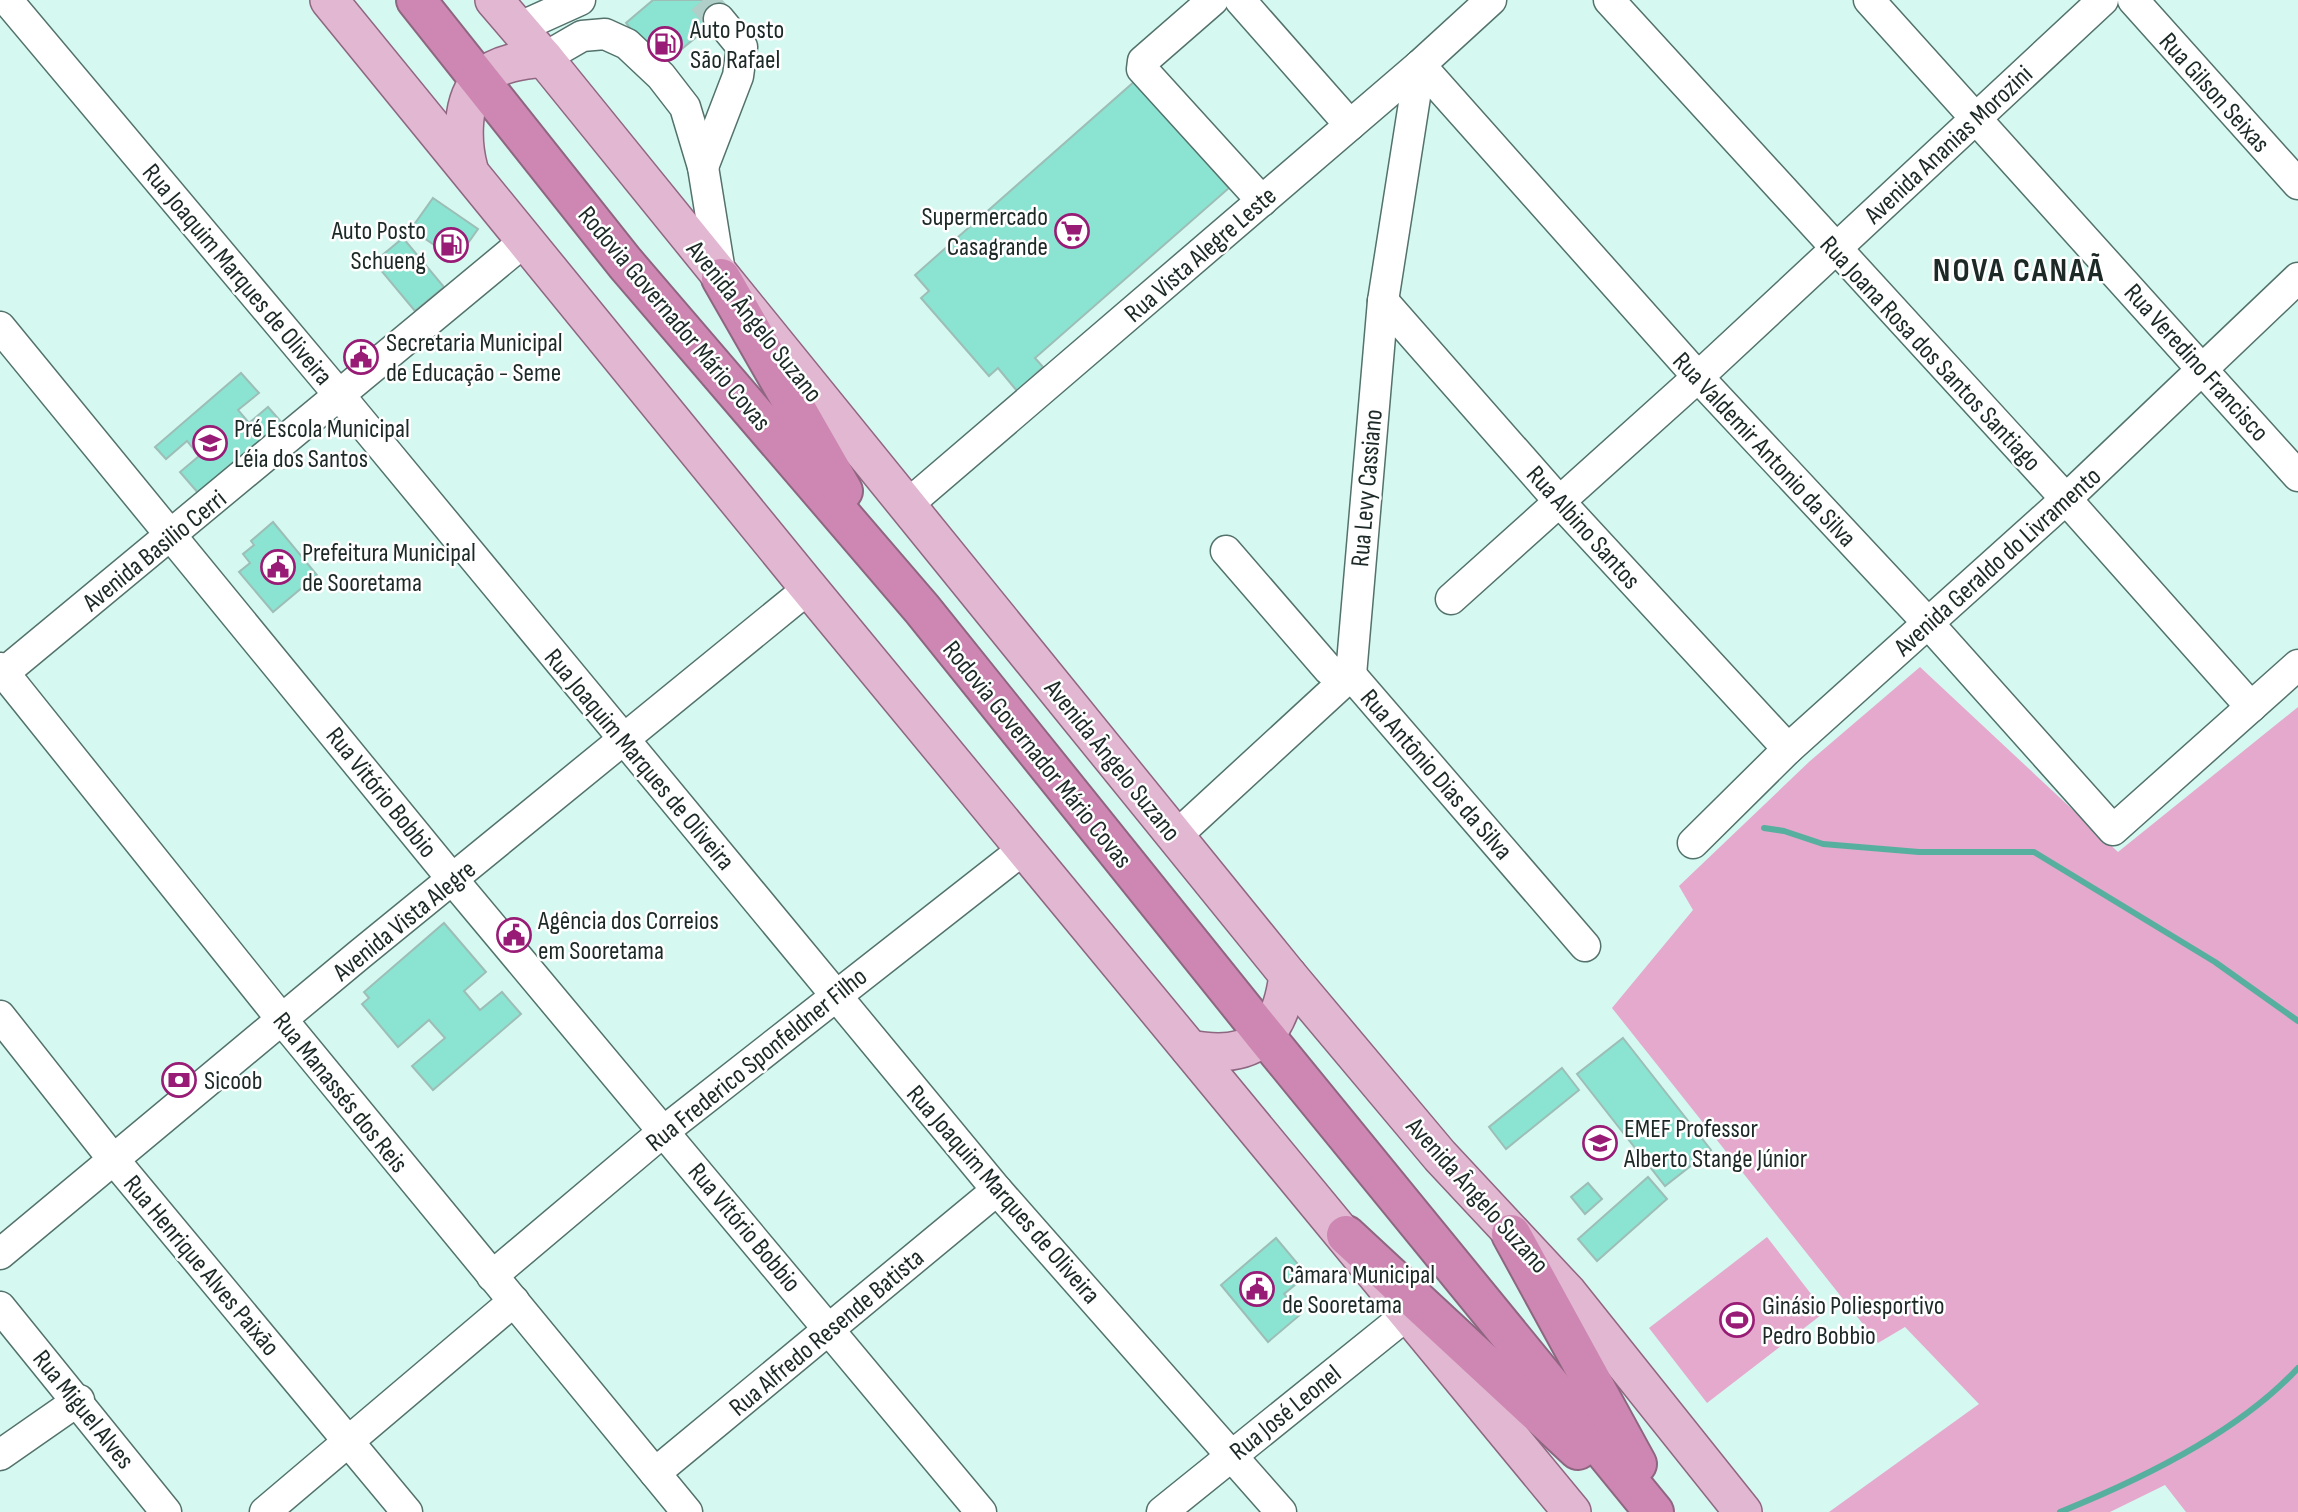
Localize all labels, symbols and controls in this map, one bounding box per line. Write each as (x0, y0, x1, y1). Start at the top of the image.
place label: Auto Posto São Rafael (689, 15, 784, 76)
fuel station icon: Auto Posto São Rafael (646, 25, 684, 63)
street label: Rua Gilson Seixas (2152, 27, 2276, 159)
street label: Avenida Ananias Morozini (1858, 59, 2039, 232)
street label: Rua Joaquim Marques de Oliveira (135, 158, 338, 392)
street label: Rua Vista Alegre Leste (1119, 181, 1283, 329)
street label: Rodovia Governador Mário Covas (571, 200, 777, 437)
place label: Supermercado Casagrande (921, 202, 1048, 263)
supermarket icon: Supermercado Casagrande (1053, 212, 1091, 250)
place label: Auto Posto Schueng (331, 216, 426, 277)
fuel station icon: Auto Posto Schueng (432, 226, 470, 264)
street label: Rua Joana Rosa dos Santos Santiago (1813, 230, 2047, 478)
street label: Avenida Ângelo Suzano (679, 234, 828, 409)
district label: NOVA CANAÃ (1933, 251, 2105, 291)
street label: Rua Veredino Francisco (2117, 278, 2275, 448)
place label: Secretaria Municipal de Educação - Seme (386, 328, 563, 389)
public building icon: Secretaria Municipal de Educação - Seme (342, 338, 380, 376)
street label: Rua Valdemir Antonio da Silva (1666, 346, 1862, 554)
street label: Rua Levy Cassiano (1345, 408, 1390, 568)
place label: Pré Escola Municipal Léia dos Santos (234, 414, 410, 475)
school or university icon: Pré Escola Municipal Léia dos Santos (191, 424, 229, 462)
street label: Rua Albino Santos (1519, 460, 1646, 596)
street label: Avenida Geraldo do Livramento (1887, 461, 2108, 664)
street label: Avenida Basilio Cerri (76, 484, 233, 619)
place label: Prefeitura Municipal de Sooretama (302, 538, 476, 599)
public building icon: Prefeitura Municipal de Sooretama (259, 548, 297, 586)
street label: Rodovia Governador Mário Covas (936, 635, 1138, 875)
street label: Rua Joaquim Marques de Oliveira (537, 643, 740, 877)
street label: Avenida Ângelo Suzano (1037, 673, 1186, 848)
street label: Rua Antônio Dias da Silva (1353, 683, 1518, 867)
street label: Rua Vitório Bobbio (319, 721, 443, 864)
street label: Avenida Vista Alegre (327, 854, 483, 989)
place label: Agência dos Correios em Sooretama (537, 906, 719, 967)
public building icon: Agência dos Correios em Sooretama (495, 916, 533, 954)
street label: Rua Frederico Sponfeldner Filho (640, 962, 874, 1159)
street label: Rua Manassés dos Reis (266, 1007, 414, 1179)
bank icon: Sicoob (160, 1061, 198, 1099)
place label: Sicoob (204, 1066, 263, 1097)
street label: Rua Joaquim Marques de Oliveira (900, 1079, 1106, 1311)
street label: Avenida Ângelo Suzano (1398, 1111, 1555, 1280)
place label: EMEF Professor Alberto Stange Júnior (1623, 1114, 1808, 1175)
school or university icon: EMEF Professor Alberto Stange Júnior (1581, 1124, 1619, 1162)
street label: Rua Vitório Bobbio (681, 1157, 807, 1299)
street label: Rua Henrique Alves Paixão (116, 1169, 285, 1363)
street label: Rua Alfredo Resende Batista (723, 1243, 930, 1423)
place label: Câmara Municipal de Sooretama (1282, 1260, 1435, 1321)
public building icon: Câmara Municipal de Sooretama (1238, 1270, 1276, 1308)
place label: Ginásio Poliesportivo Pedro Bobbio (1762, 1291, 1945, 1352)
sports icon: Ginásio Poliesportivo Pedro Bobbio (1718, 1301, 1756, 1339)
street label: Rua Miguel Alves (26, 1344, 140, 1476)
street label: Rua José Leonel (1224, 1359, 1348, 1467)

